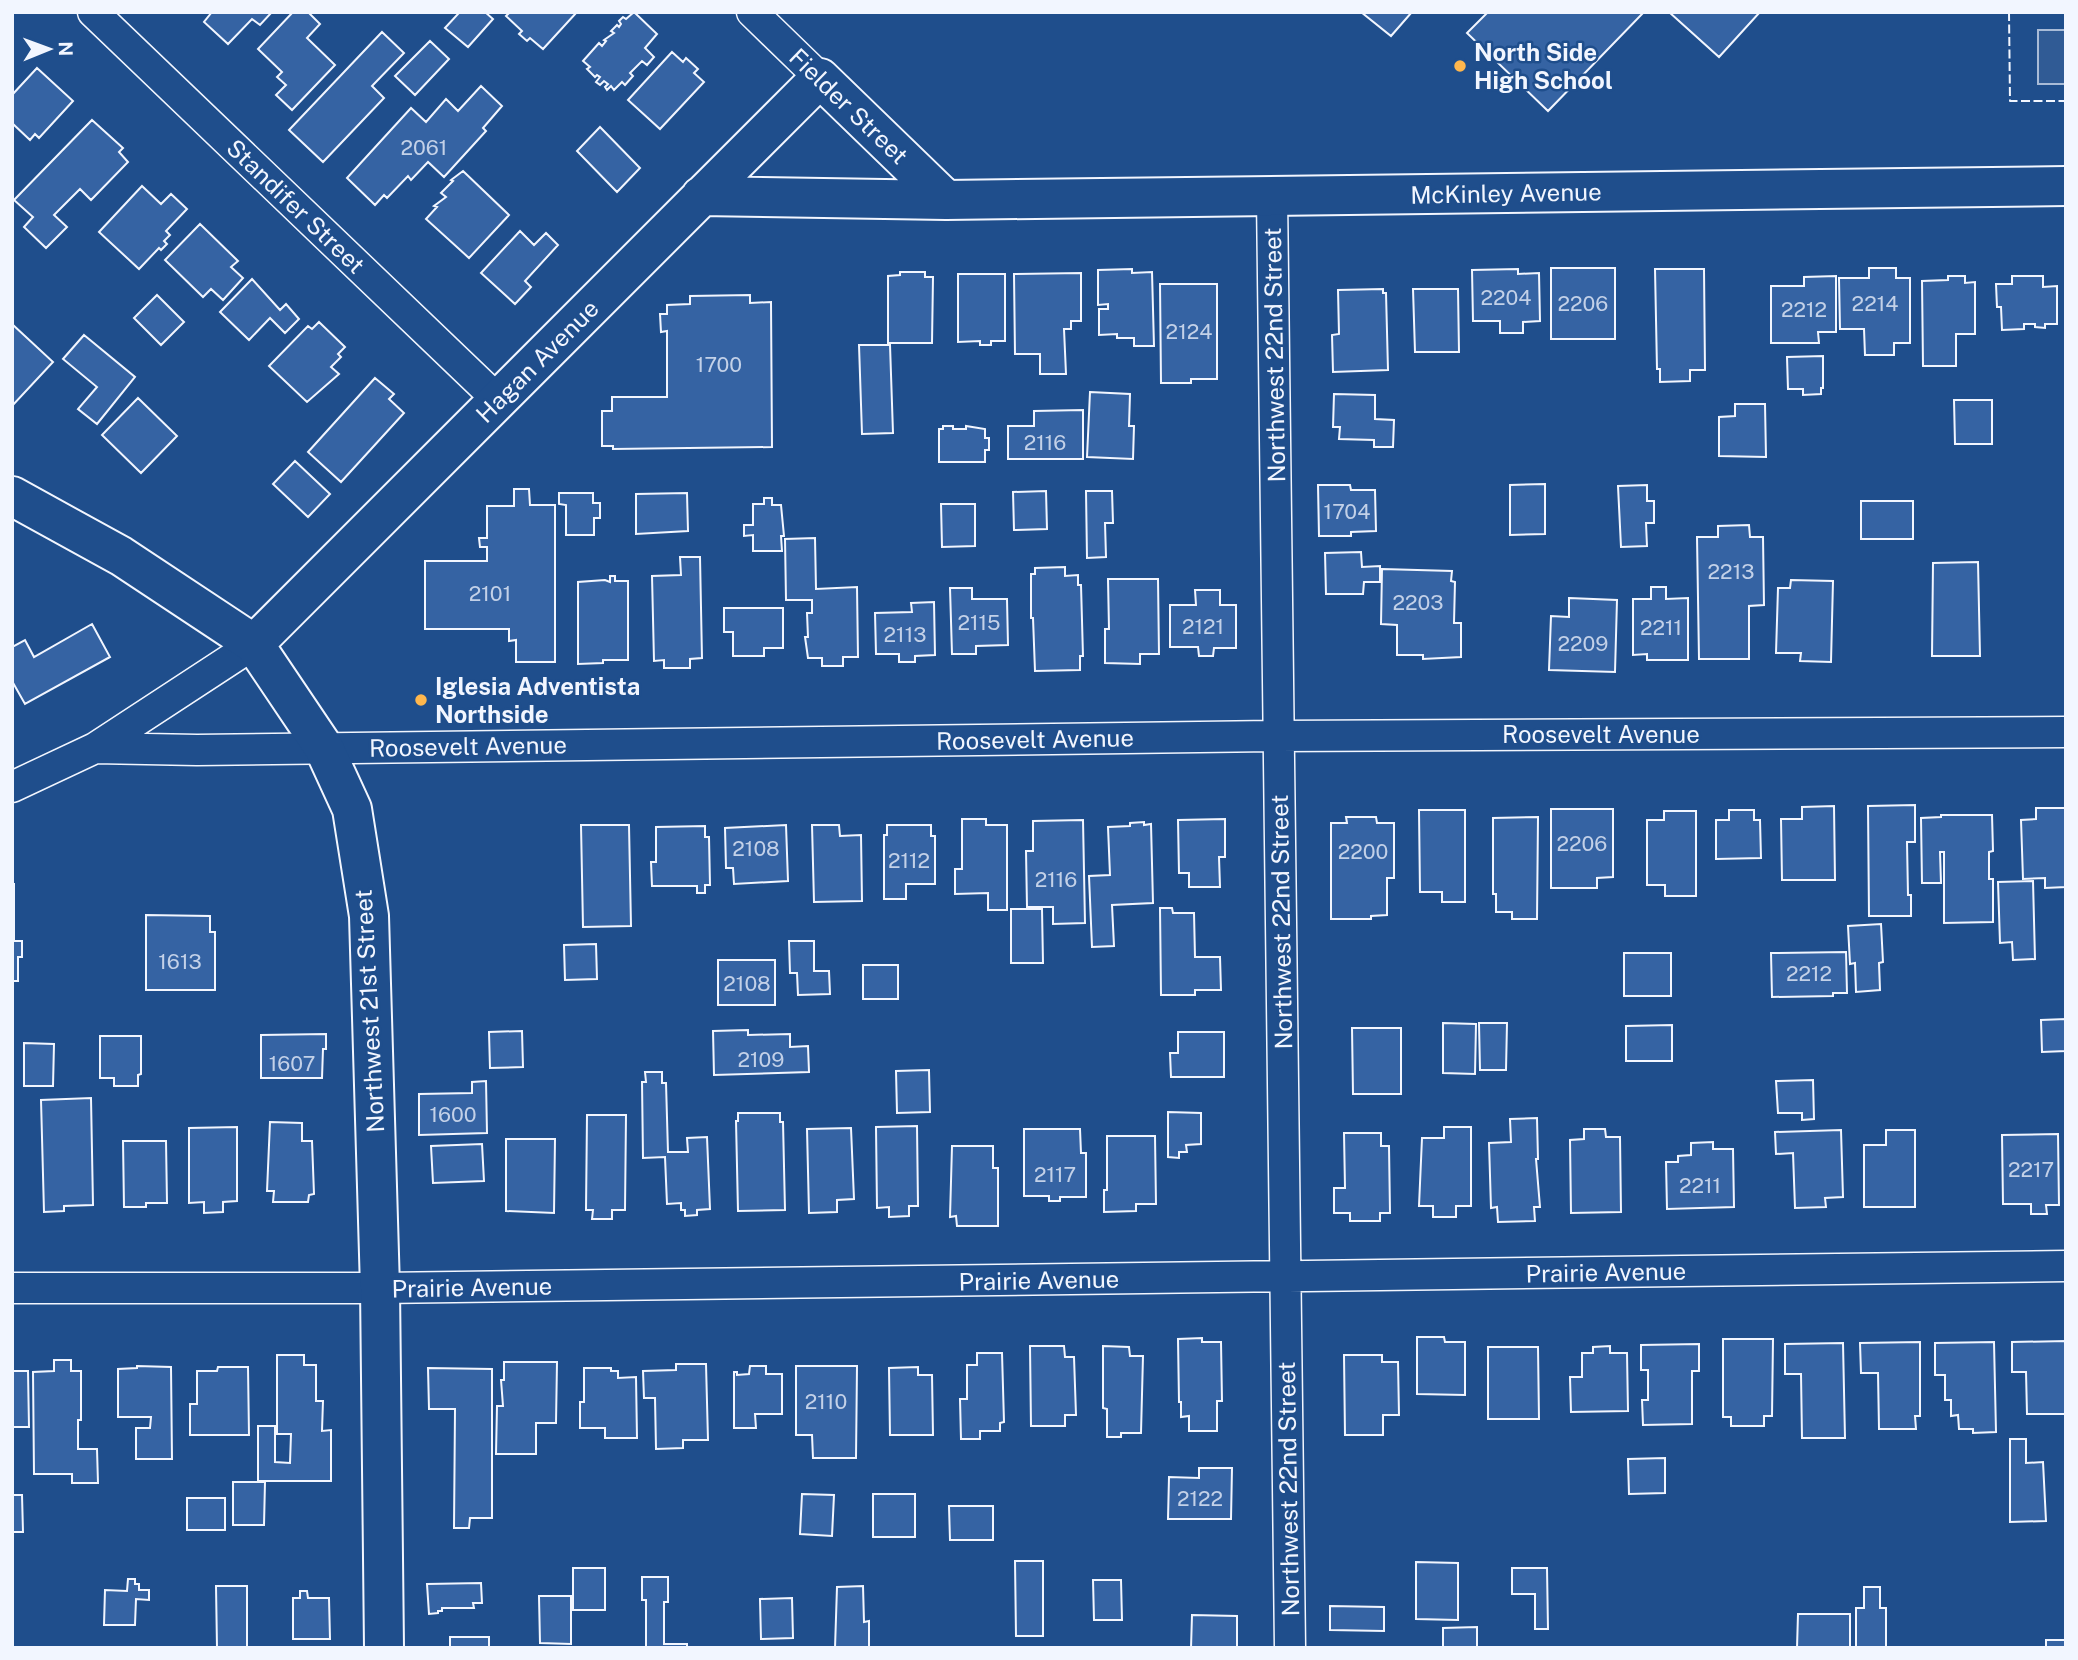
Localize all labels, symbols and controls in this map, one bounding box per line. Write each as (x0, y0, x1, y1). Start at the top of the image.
north arrow (14, 14, 84, 84)
place label: North Side High School (1474, 38, 1613, 94)
text: N (55, 41, 77, 56)
street label: Fielder Street (784, 43, 914, 169)
marker: North Side High School (1452, 58, 1468, 74)
street label: Standifer Street (221, 133, 371, 279)
house number: 2061 (401, 135, 447, 160)
street label: McKinley Avenue (1410, 177, 1602, 209)
street label: Northwest 22nd Street (1258, 227, 1290, 483)
house number: 2204 (1480, 285, 1532, 310)
house number: 2206 (1558, 291, 1608, 316)
house number: 2214 (1852, 291, 1898, 316)
street label: Hagan Avenue (470, 294, 604, 428)
house number: 2212 (1781, 297, 1827, 322)
house number: 2124 (1166, 319, 1212, 344)
house number: 1700 (696, 352, 742, 377)
house number: 2116 (1024, 430, 1066, 455)
house number: 1704 (1324, 499, 1370, 524)
house number: 2213 (1708, 559, 1754, 584)
house number: 2101 (469, 581, 511, 606)
house number: 2203 (1393, 590, 1443, 615)
house number: 2115 (957, 610, 1001, 635)
house number: 2121 (1182, 614, 1224, 639)
house number: 2211 (1640, 615, 1682, 640)
house number: 2113 (884, 622, 926, 647)
house number: 2209 (1558, 631, 1608, 656)
place label: Iglesia Adventista Northside (435, 672, 640, 728)
marker: Iglesia Adventista Northside (413, 692, 429, 708)
street label: Roosevelt Avenue (1502, 720, 1700, 748)
street label: Roosevelt Avenue (936, 723, 1134, 755)
street label: Roosevelt Avenue (369, 730, 567, 762)
street label: Northwest 22nd Street (1265, 794, 1297, 1050)
house number: 2206 (1557, 831, 1607, 856)
house number: 2108 (732, 836, 780, 861)
house number: 2200 (1338, 839, 1388, 864)
house number: 2112 (888, 848, 930, 873)
house number: 2116 (1035, 867, 1077, 892)
street label: Northwest 21st Street (349, 889, 389, 1133)
house number: 1613 (158, 949, 202, 974)
house number: 2212 (1786, 961, 1832, 986)
house number: 2108 (723, 971, 771, 996)
house number: 2109 (738, 1047, 784, 1072)
house number: 1607 (269, 1051, 315, 1076)
house number: 1600 (429, 1102, 477, 1127)
house number: 2217 (2008, 1157, 2054, 1182)
house number: 2117 (1034, 1162, 1076, 1187)
house number: 2211 (1679, 1173, 1721, 1198)
street label: Prairie Avenue (1525, 1257, 1687, 1287)
street label: Prairie Avenue (958, 1265, 1120, 1295)
street label: Prairie Avenue (391, 1272, 553, 1302)
street label: Northwest 22nd Street (1272, 1361, 1304, 1617)
house number: 2110 (805, 1389, 847, 1414)
house number: 2122 (1177, 1486, 1223, 1511)

